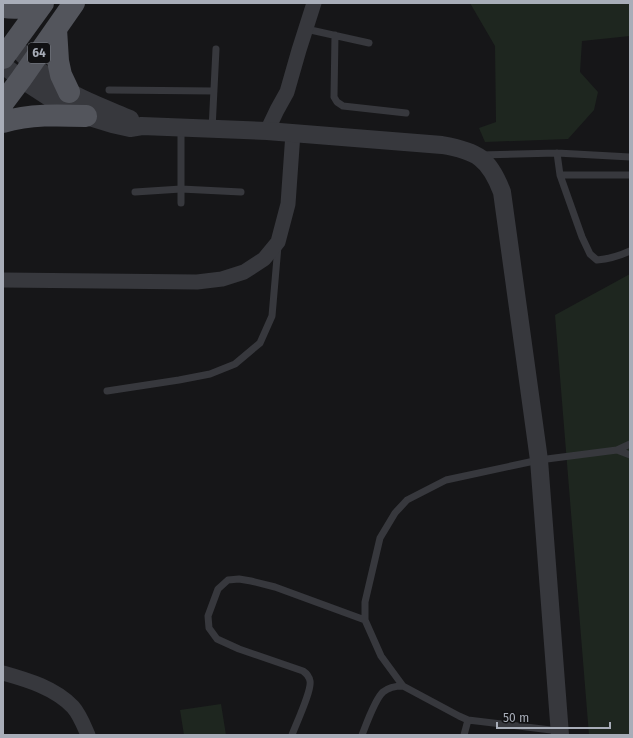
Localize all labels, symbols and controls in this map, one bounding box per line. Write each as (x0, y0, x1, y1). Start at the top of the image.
road number: 64 (28, 43, 50, 63)
scale bar (497, 704, 610, 730)
text: 50 m (503, 711, 529, 725)

